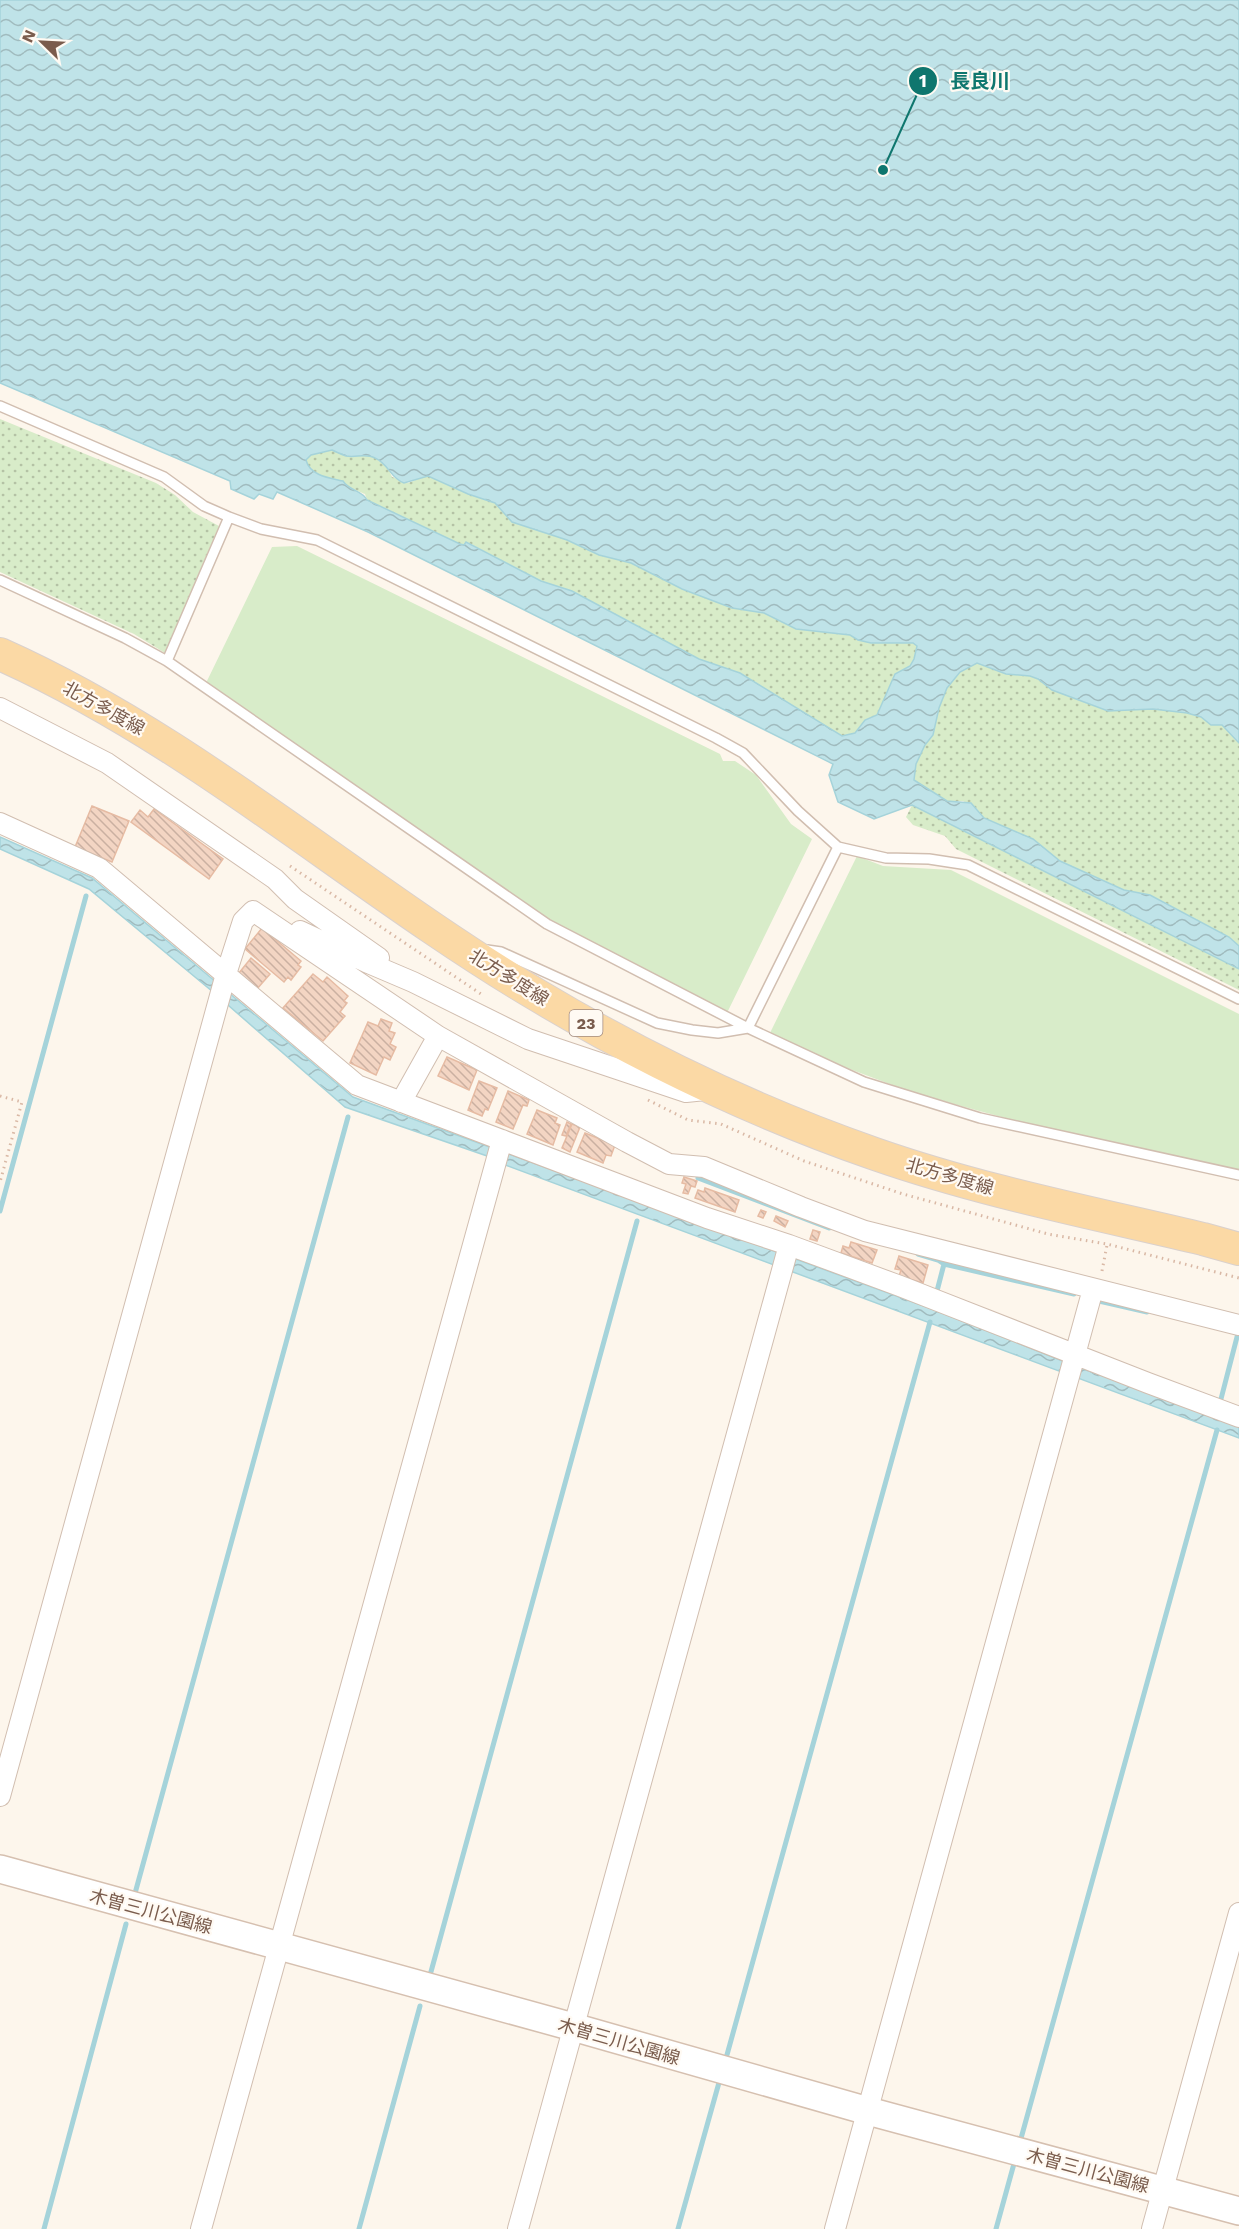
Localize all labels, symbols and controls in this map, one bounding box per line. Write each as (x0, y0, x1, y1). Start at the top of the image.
north arrow (12, 12, 72, 72)
text: N (18, 27, 40, 45)
callout: 長良川 (908, 62, 1022, 100)
text: 長良川 (950, 69, 1010, 93)
text: 1 (919, 70, 927, 91)
street label: 北方多度線 (60, 677, 148, 739)
street label: 北方多度線 (465, 944, 553, 1010)
road number: 23 (570, 1010, 602, 1036)
street label: 北方多度線 (904, 1154, 996, 1198)
street label: 木曽三川公園線 (87, 1885, 215, 1937)
street label: 木曽三川公園線 (556, 2014, 682, 2068)
street label: 木曽三川公園線 (1024, 2144, 1152, 2196)

